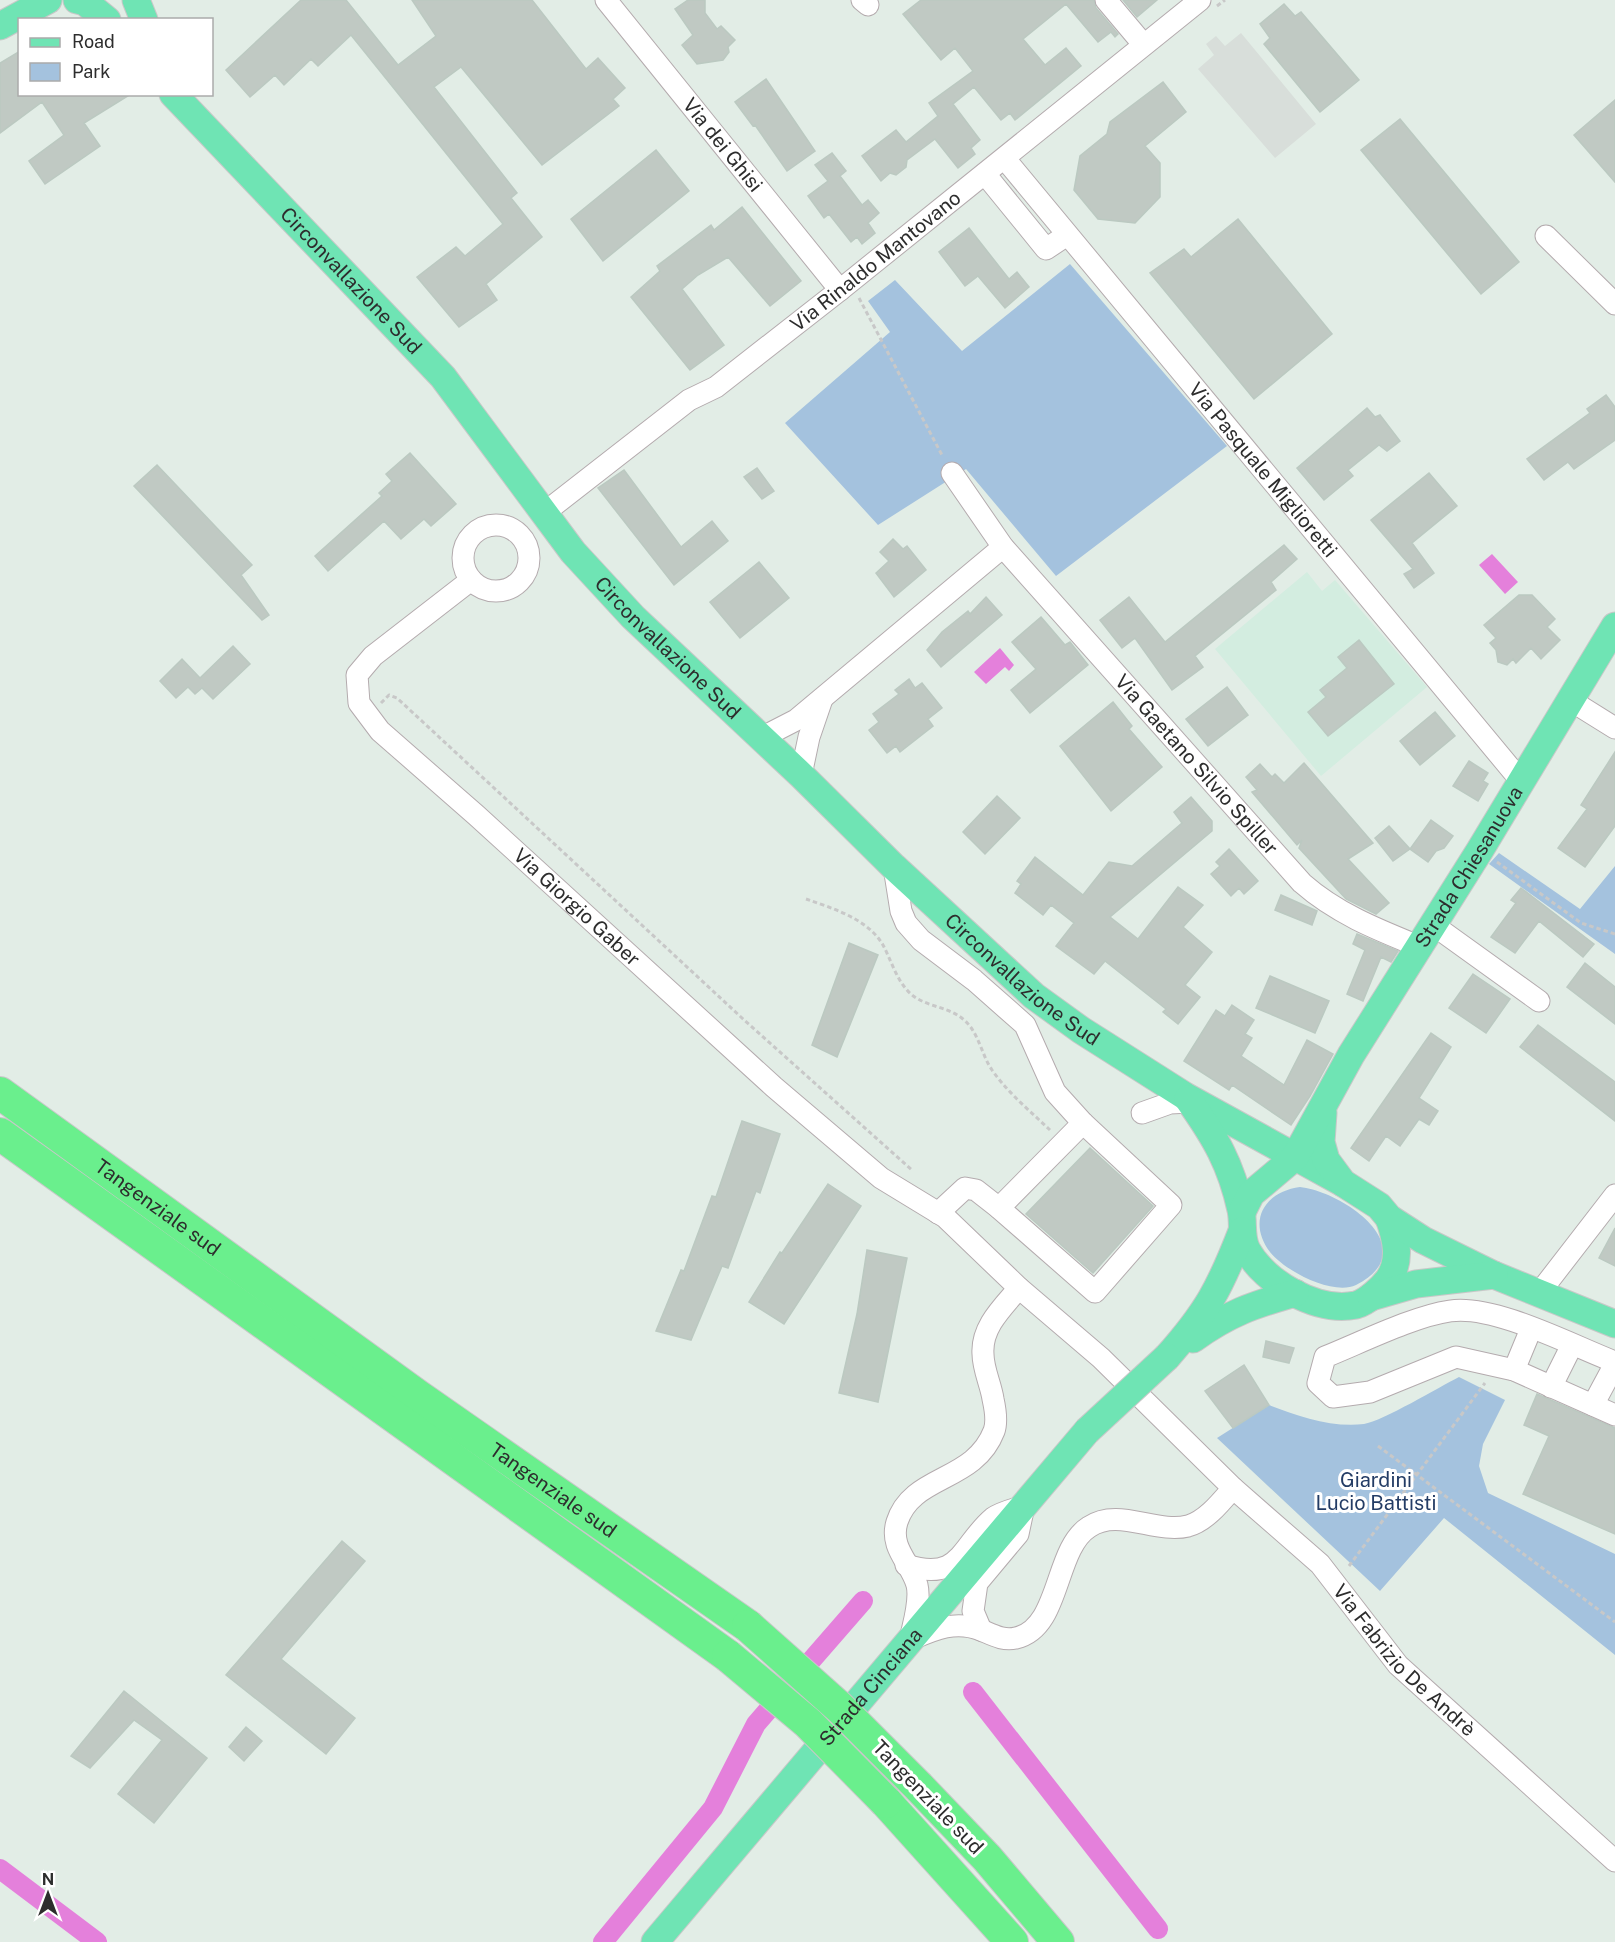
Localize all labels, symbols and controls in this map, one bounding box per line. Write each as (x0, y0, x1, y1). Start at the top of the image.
legend (18, 18, 213, 96)
text: Road (72, 31, 115, 52)
text: Park (72, 61, 110, 82)
street label: Via dei Ghisi (678, 93, 768, 196)
street label: Via Rinaldo Mantovano (785, 186, 965, 336)
street label: Circonvallazione Sud (275, 202, 427, 359)
street label: Via Pasquale Miglioretti (1184, 378, 1342, 562)
street label: Circonvallazione Sud (590, 572, 746, 724)
street label: Via Gaetano Silvio Spiller (1110, 669, 1283, 860)
street label: Strada Chiesanuova (1410, 782, 1528, 952)
street label: Via Giorgio Gaber (509, 843, 645, 971)
street label: Circonvallazione Sud (940, 908, 1104, 1051)
street label: Tangenziale sud (90, 1154, 225, 1261)
street label: Tangenziale sud (485, 1438, 621, 1543)
park label: Giardini Lucio Battisti (1315, 1468, 1437, 1515)
street label: Via Fabrizio De Andrè (1328, 1580, 1481, 1741)
street label: Strada Cinciana (814, 1623, 927, 1751)
street label: Tangenziale sud (868, 1735, 988, 1859)
north arrow (18, 1864, 78, 1924)
text: N (42, 1870, 54, 1889)

